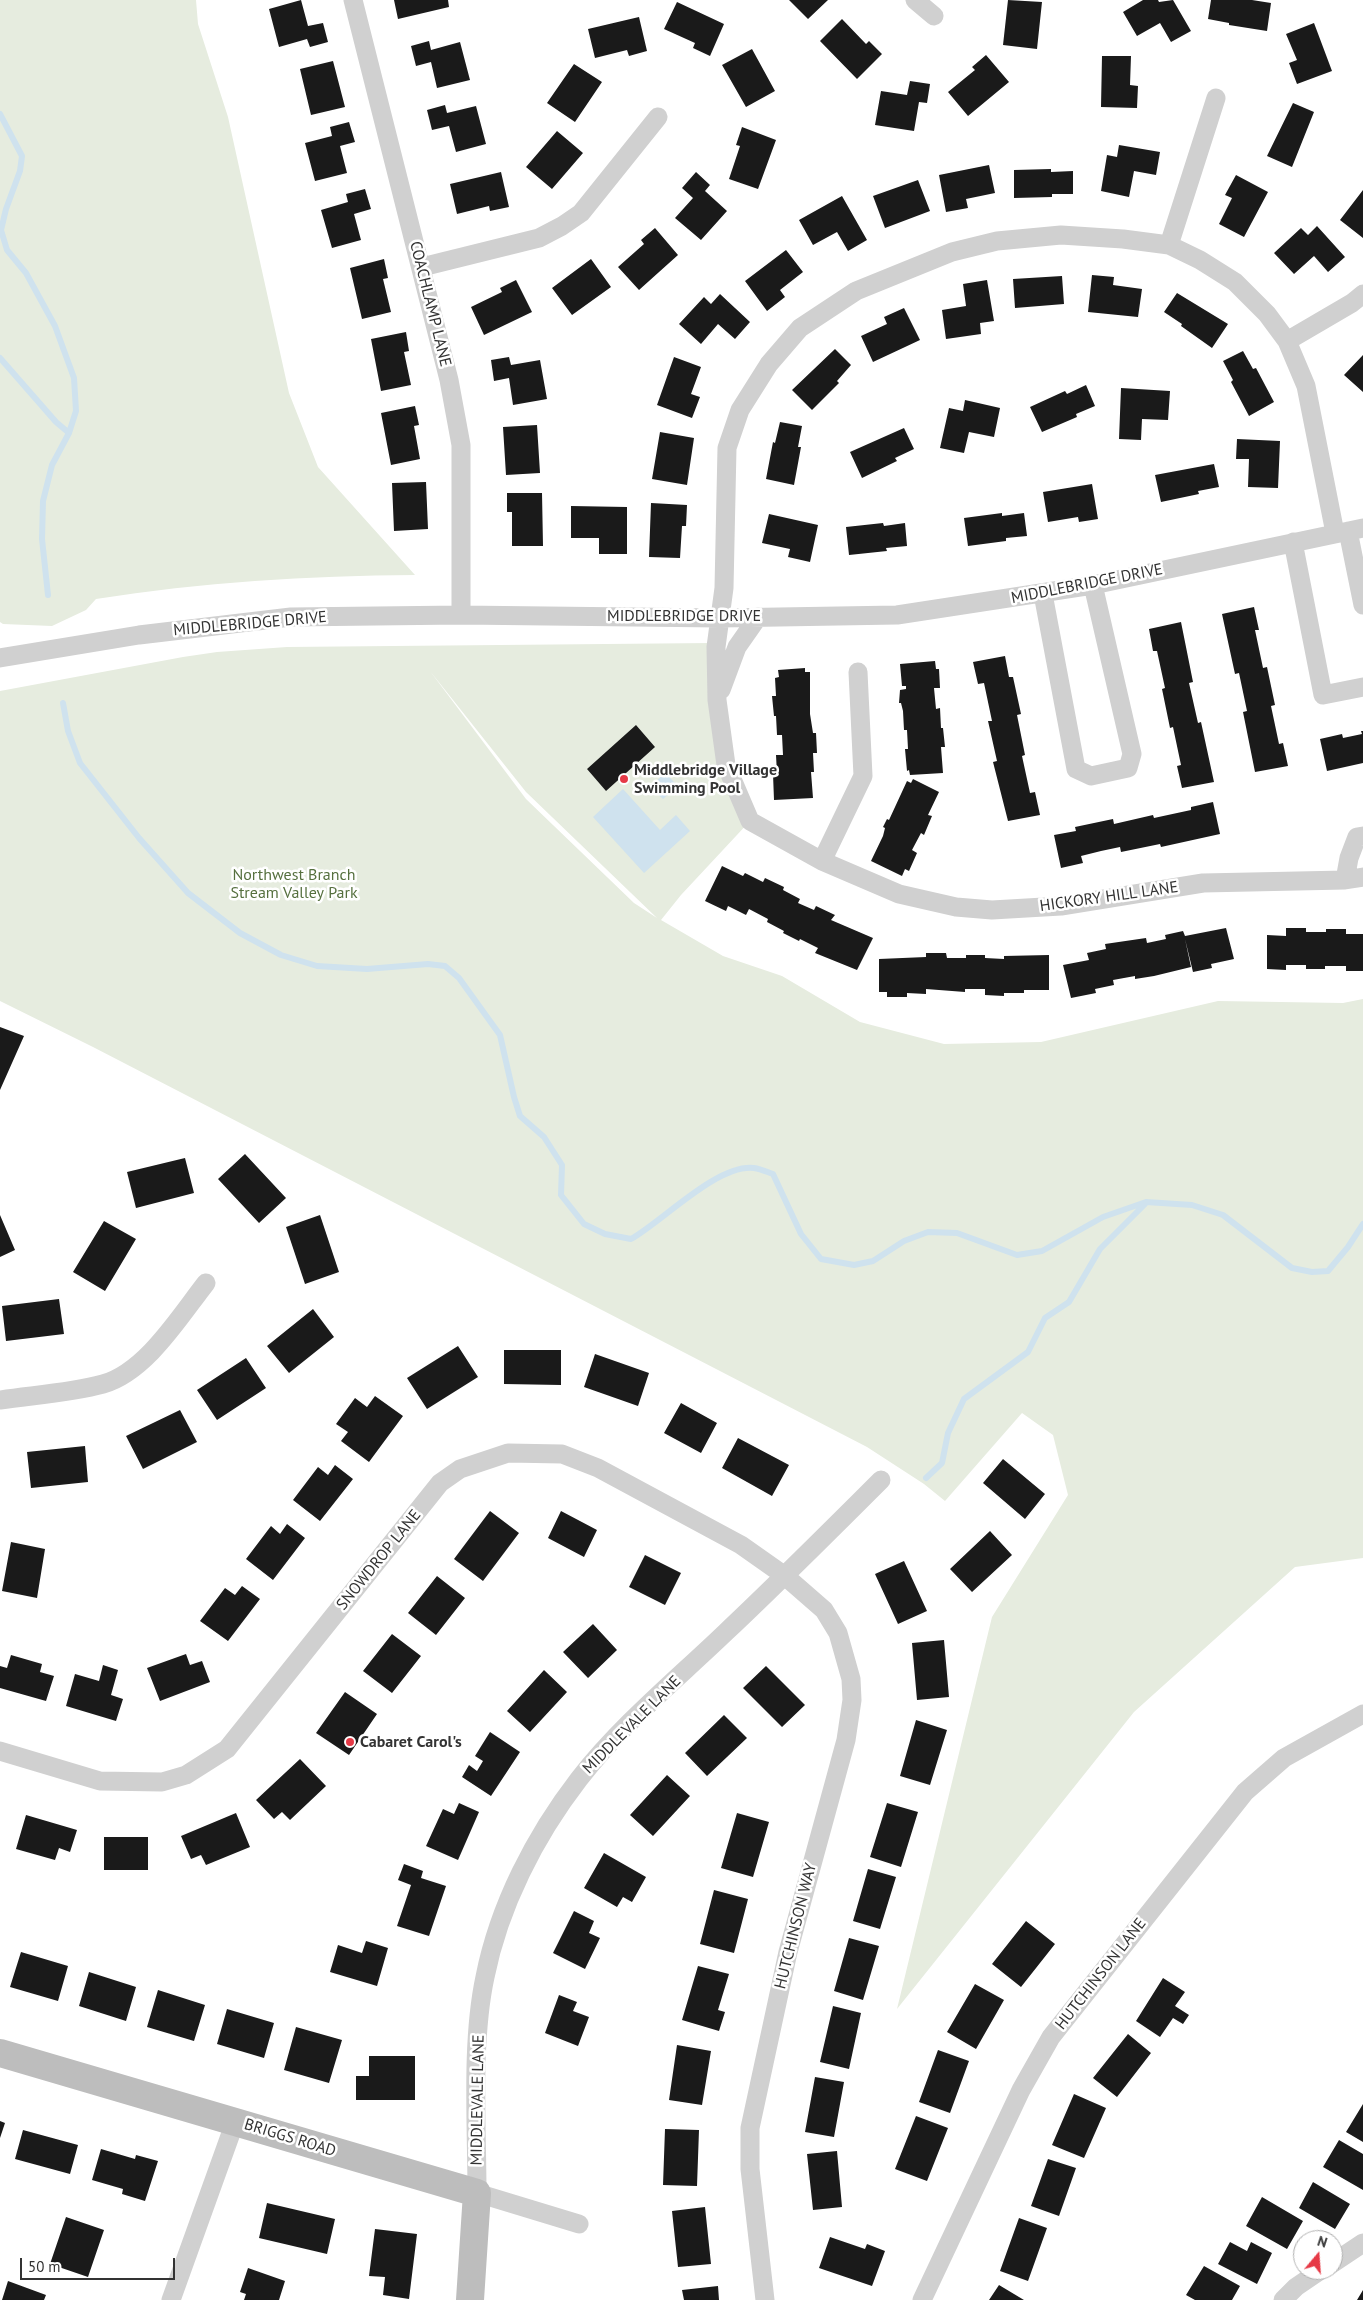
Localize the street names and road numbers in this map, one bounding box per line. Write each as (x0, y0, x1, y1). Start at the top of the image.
street label: COACHLAMP LANE (405, 239, 455, 369)
street label: MIDDLEBRIDGE DRIVE (1010, 560, 1164, 608)
street label: MIDDLEBRIDGE DRIVE (607, 606, 761, 626)
street label: MIDDLEBRIDGE DRIVE (172, 608, 328, 640)
street label: HICKORY HILL LANE (1039, 878, 1179, 916)
street label: SNOWDROP LANE (333, 1506, 425, 1614)
street label: MIDDLEVALE LANE (579, 1672, 685, 1778)
street label: HUTCHINSON WAY (771, 1861, 821, 1991)
street label: HUTCHINSON LANE (1052, 1914, 1150, 2034)
street label: MIDDLEVALE LANE (467, 2034, 489, 2166)
street label: BRIGGS ROAD (242, 2115, 338, 2161)

